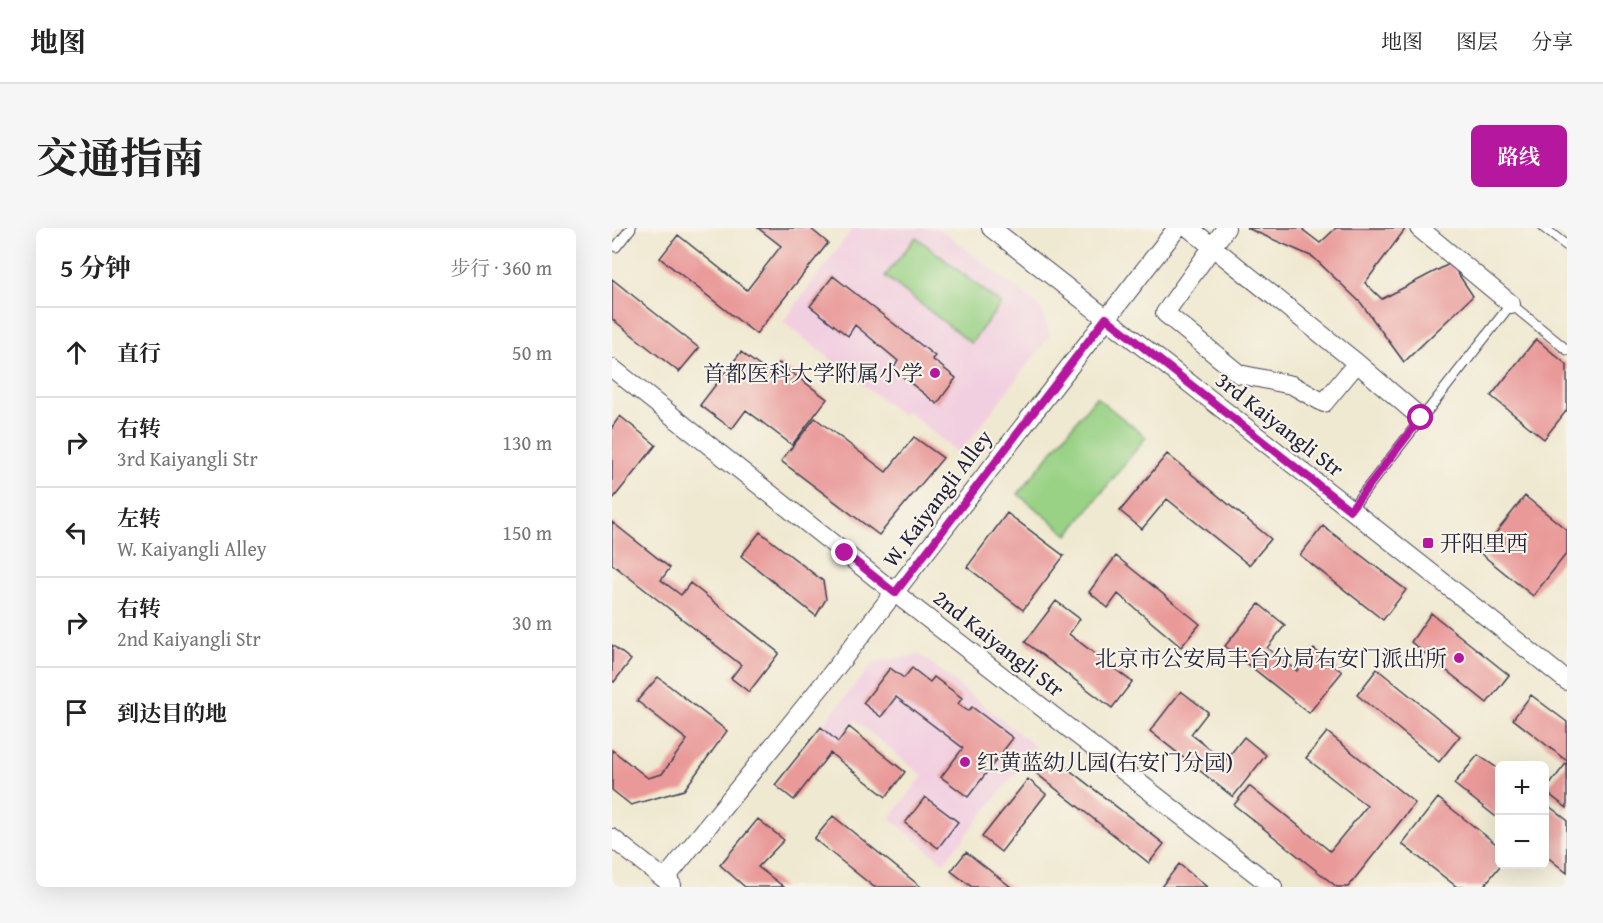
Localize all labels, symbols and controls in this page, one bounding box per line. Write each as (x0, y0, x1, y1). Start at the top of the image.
text: 地图 (30, 21, 86, 62)
text: 地图 (1381, 26, 1423, 57)
text: 图层 (1456, 26, 1498, 57)
text: 分享 (1531, 26, 1573, 57)
button: 路线 (1471, 125, 1567, 187)
text: 交通指南 (36, 127, 204, 188)
text: 5 分钟 (60, 248, 131, 287)
text: 步行 · 360 m (450, 253, 552, 282)
icon: ahead (60, 336, 93, 369)
text: 直行 (117, 337, 161, 369)
text: 50 m (512, 338, 552, 367)
place label: 首都医科大学附属小学 (703, 357, 923, 389)
street label: 3rd Kaiyangli Str (1209, 364, 1351, 484)
marker: 首都医科大学附属小学 (928, 366, 942, 380)
route start (1407, 404, 1433, 430)
text: 右转 (117, 412, 161, 444)
street label: W. Kaiyangli Alley (875, 423, 999, 573)
icon: right (60, 426, 93, 459)
text: 130 m (502, 428, 552, 457)
text: 3rd Kaiyangli Str (117, 444, 258, 473)
text: 左转 (117, 502, 161, 534)
icon: left (60, 516, 93, 549)
text: 150 m (502, 518, 552, 547)
place label: 开阳里西 (1440, 527, 1528, 559)
text: W. Kaiyangli Alley (117, 534, 267, 563)
marker: 开阳里西 (1421, 536, 1435, 550)
route end (831, 539, 857, 565)
street label: 2nd Kaiyangli Str (927, 582, 1071, 704)
text: 右转 (117, 592, 161, 624)
icon: right (60, 606, 93, 639)
text: 30 m (512, 608, 552, 637)
text: 2nd Kaiyangli Str (117, 624, 261, 653)
place label: 北京市公安局丰台分局右安门派出所 (1095, 642, 1447, 674)
marker: 北京市公安局丰台分局右安门派出所 (1452, 651, 1466, 665)
icon: arrive (60, 696, 93, 729)
text: 到达目的地 (117, 697, 227, 729)
place label: 红黄蓝幼儿园(右安门分园) (977, 746, 1233, 778)
marker: 红黄蓝幼儿园(右安门分园) (958, 755, 972, 769)
map controls (1495, 761, 1549, 869)
button: + (1495, 761, 1549, 815)
button: − (1495, 815, 1549, 869)

